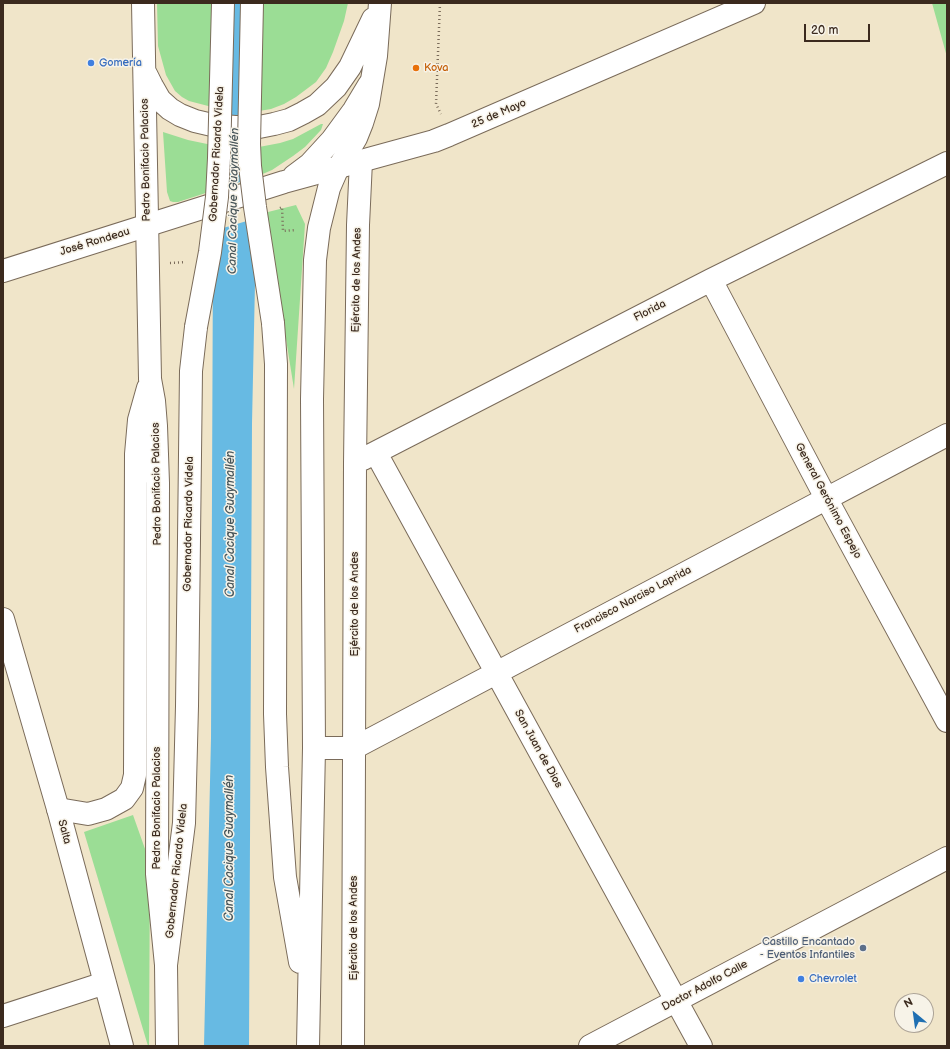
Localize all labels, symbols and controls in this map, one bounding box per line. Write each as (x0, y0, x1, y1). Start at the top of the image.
scale bar (806, 16, 872, 42)
text: 20 m (811, 23, 838, 38)
place label: Gomería (99, 56, 142, 70)
marker: Gomería (86, 58, 96, 68)
place label: Kova (424, 61, 449, 75)
marker: Kova (411, 63, 421, 73)
street label: Gobernador Ricardo Videla (207, 86, 227, 222)
street label: 25 de Mayo (470, 97, 528, 131)
street label: Pedro Bonifacio Palacios (138, 98, 154, 222)
water label: Canal Cacique Guaymallén (226, 128, 242, 274)
street label: José Rondeau (59, 225, 131, 259)
street label: Ejército de los Andes (349, 227, 365, 333)
street label: Florida (632, 297, 668, 325)
street label: Pedro Bonifacio Palacios (149, 422, 165, 546)
street label: General Gerónimo Espejo (792, 441, 864, 561)
water label: Canal Cacique Guaymallén (224, 451, 238, 597)
street label: Gobernador Ricardo Videla (181, 456, 197, 592)
street label: Ejército de los Andes (348, 552, 362, 656)
street label: Francisco Narciso Laprida (572, 563, 694, 637)
street label: San Juan de Dios (511, 708, 565, 790)
street label: Pedro Bonifacio Palacios (150, 746, 164, 870)
water label: Canal Cacique Guaymallén (223, 775, 237, 921)
street label: Gobernador Ricardo Videla (163, 803, 191, 939)
street label: Salta (54, 818, 74, 846)
street label: Ejército de los Andes (347, 876, 361, 980)
place label: Castillo Encantado - Eventos Infantiles (760, 935, 855, 961)
marker: Castillo Encantado - Eventos Infantiles (858, 943, 868, 953)
street label: Doctor Adolfo Calle (660, 958, 750, 1014)
place label: Chevrolet (809, 972, 857, 986)
marker: Chevrolet (796, 974, 806, 984)
north arrow (894, 993, 934, 1033)
text: N (902, 995, 915, 1011)

